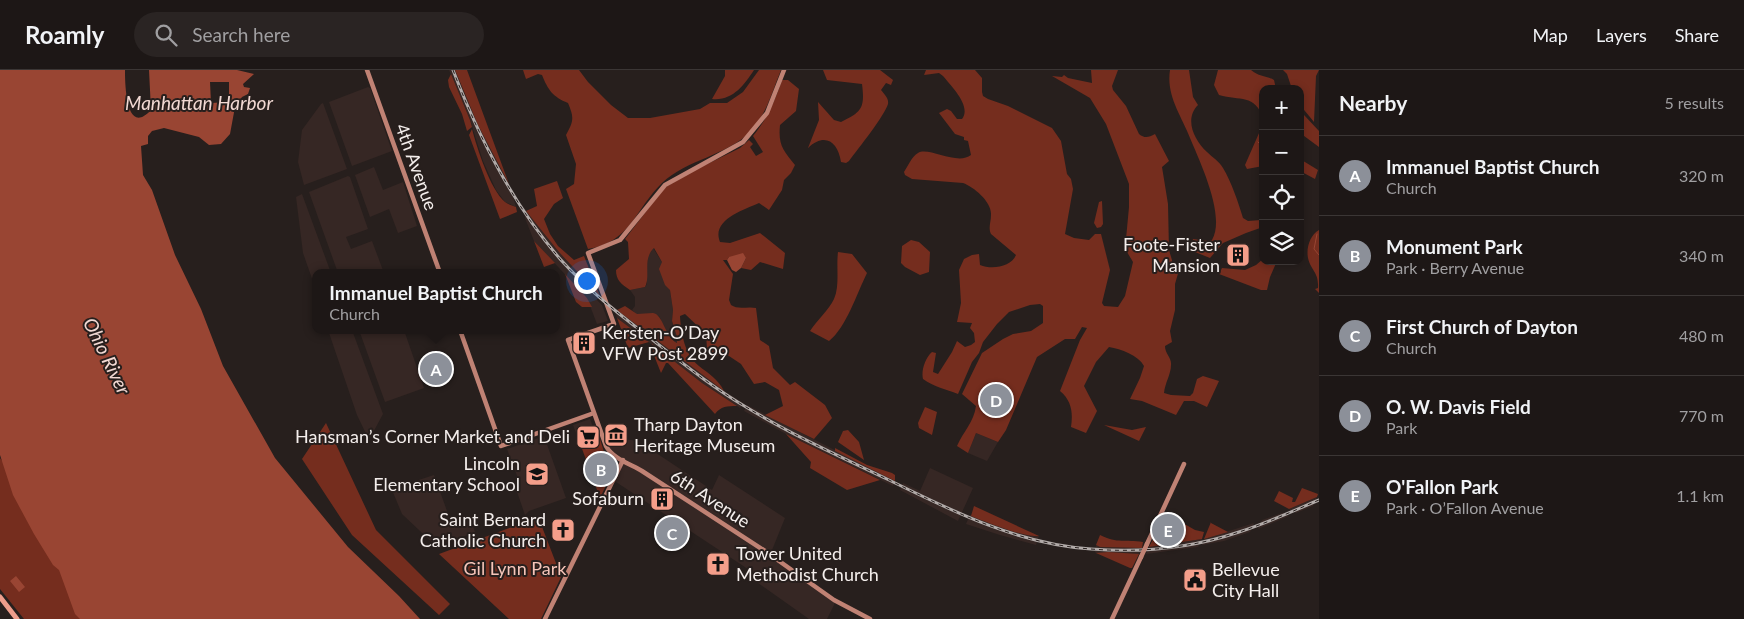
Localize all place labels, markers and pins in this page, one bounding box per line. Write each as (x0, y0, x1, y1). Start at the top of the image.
place label: Foote-Fister Mansion (1123, 233, 1220, 276)
building icon: Foote-Fister Mansion (1225, 242, 1251, 268)
place label: Kersten-O’Day VFW Post 2899 (602, 321, 729, 364)
building icon: Kersten-O’Day VFW Post 2899 (571, 330, 597, 356)
pin: A (420, 350, 452, 388)
pin: D (980, 381, 1012, 419)
place label: Tharp Dayton Heritage Museum (634, 413, 775, 456)
museum icon: Tharp Dayton Heritage Museum (603, 422, 629, 448)
supermarket icon: Hansman’s Corner Market and Deli (575, 424, 601, 450)
place label: Hansman’s Corner Market and Deli (295, 425, 570, 447)
pin: B (585, 450, 617, 488)
place label: Lincoln Elementary School (373, 452, 520, 495)
school or university icon: Lincoln Elementary School (524, 461, 550, 487)
building icon: Sofaburn (649, 486, 675, 512)
place label: Sofaburn (572, 487, 644, 509)
place label: Saint Bernard Catholic Church (420, 508, 546, 551)
pin: E (1152, 511, 1184, 549)
pin: C (656, 514, 688, 552)
church icon: Saint Bernard Catholic Church (550, 517, 576, 543)
place label: Tower United Methodist Church (736, 542, 879, 585)
church icon: Tower United Methodist Church (705, 551, 731, 577)
place label: Bellevue City Hall (1212, 558, 1280, 601)
public building icon: Bellevue City Hall (1182, 567, 1208, 593)

